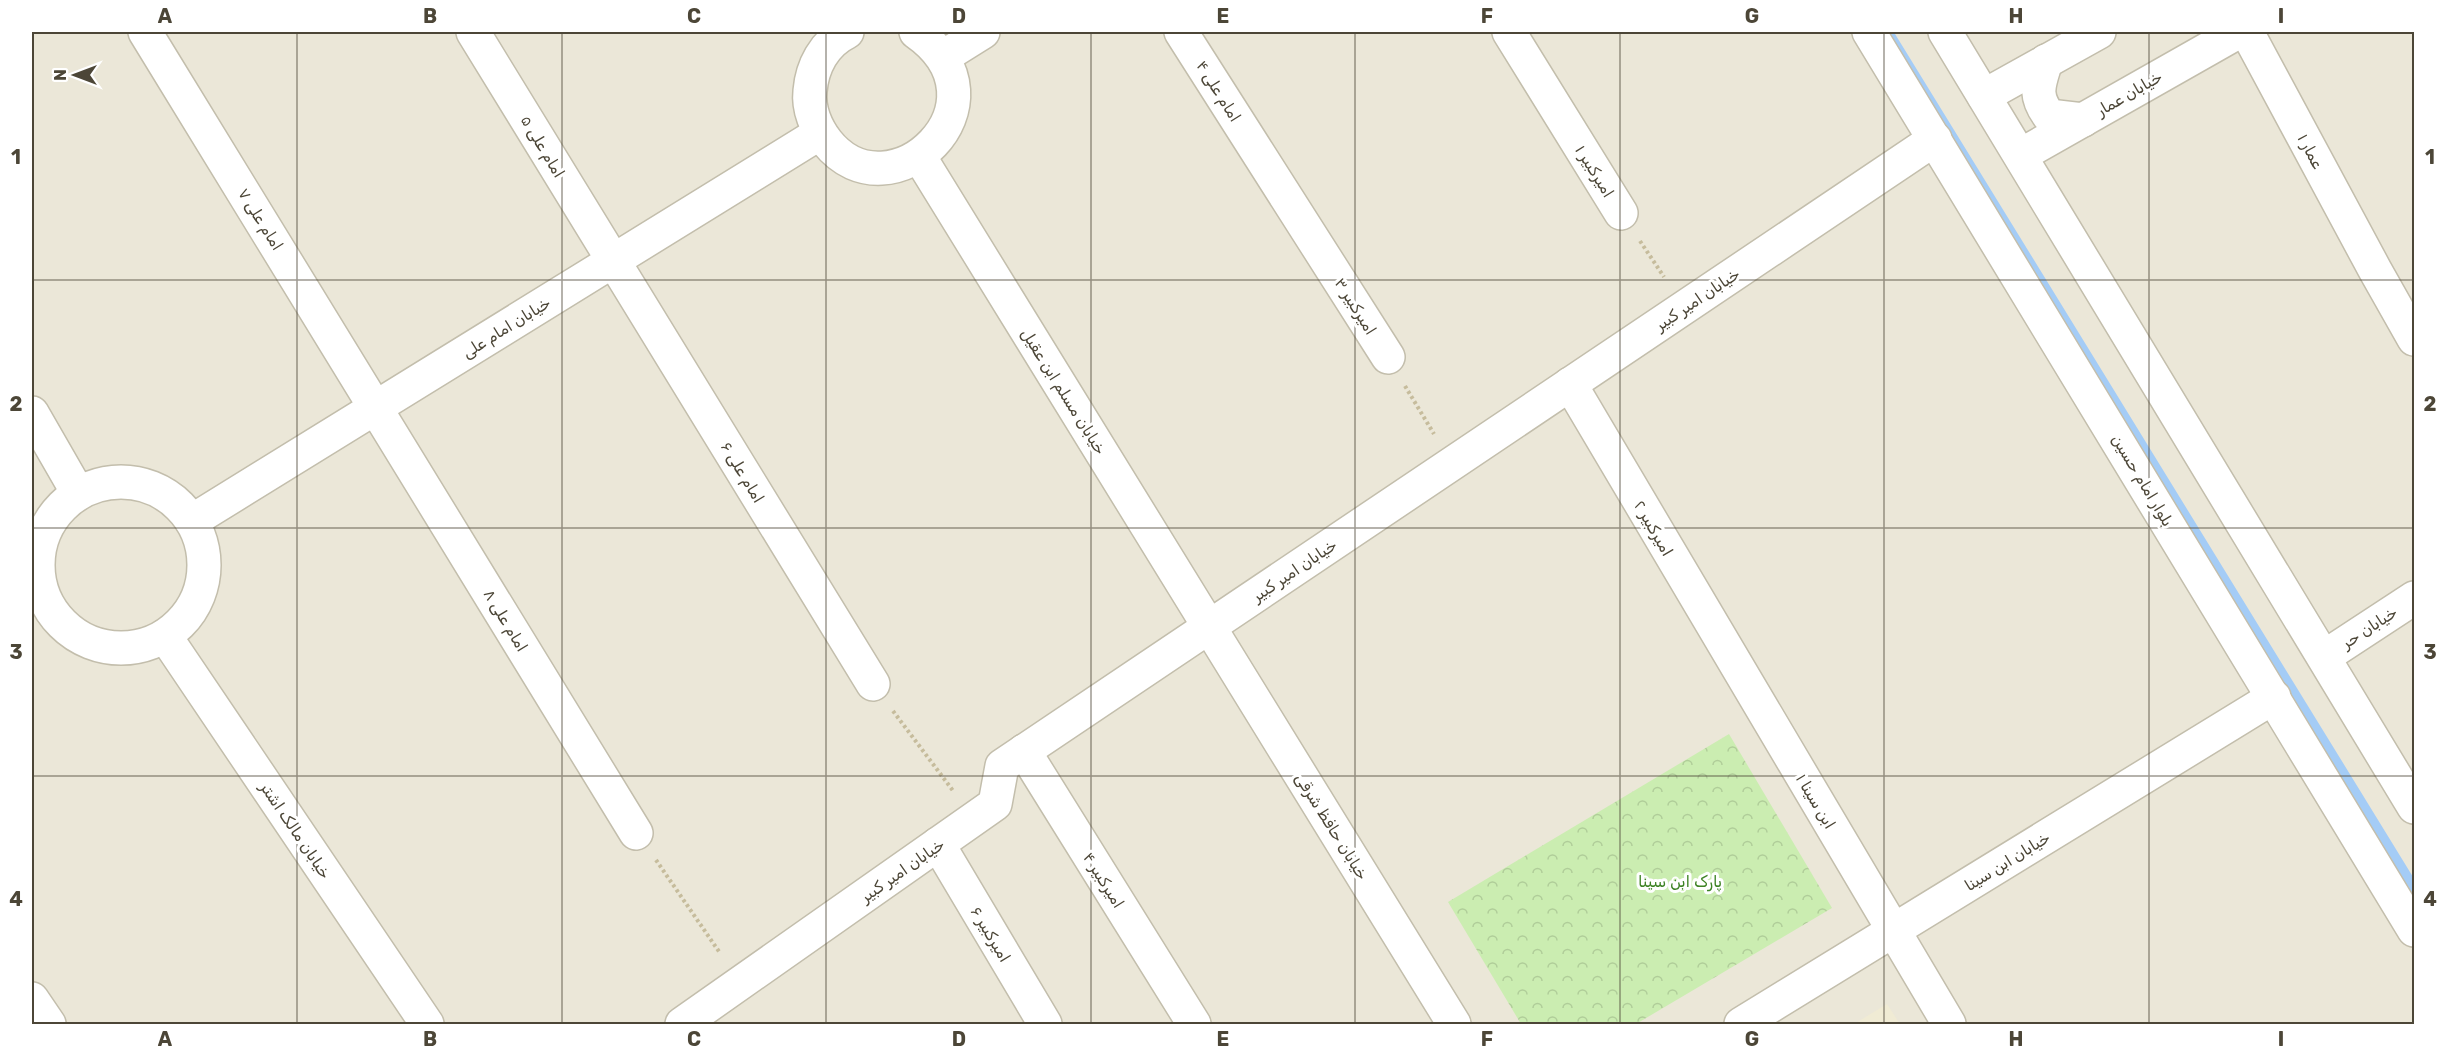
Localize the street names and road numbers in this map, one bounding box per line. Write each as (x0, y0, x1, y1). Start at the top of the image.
street label: امام علی ۴ (1191, 57, 1245, 126)
street label: خیابان عمار (2092, 67, 2166, 121)
street label: امام علی ۵ (516, 111, 569, 182)
street label: عمار ۱ (2293, 131, 2328, 173)
street label: امیرکبیر ۱ (1570, 142, 1618, 201)
street label: امام علی ۷ (233, 185, 287, 254)
street label: خیابان امیر کبیر (1651, 264, 1744, 336)
street label: امیرکبیر ۳ (1330, 274, 1380, 339)
street label: خیابان امام علی (459, 293, 554, 363)
street label: خیابان مسلم ابن عقیل (1016, 325, 1110, 458)
street label: بلوار امام حسین (2107, 431, 2177, 530)
street label: امام علی ۶ (716, 438, 768, 507)
street label: امیرکبیر ۲ (1629, 497, 1677, 560)
street label: خیابان امیر کبیر (1248, 535, 1341, 607)
street label: امام علی ۸ (479, 585, 532, 656)
street label: خیابان حر (2337, 602, 2401, 654)
street label: خیابان حافظ شرقی (1290, 769, 1372, 884)
street label: ابن سینا ۱ (1792, 770, 1839, 832)
street label: خیابان مالک اشتر (255, 778, 335, 883)
street label: خیابان ابن سینا (1961, 828, 2053, 895)
street label: خیابان امیر کبیر (856, 835, 948, 908)
street label: امیرکبیر ۴ (1078, 849, 1128, 912)
street label: امیرکبیر ۶ (966, 903, 1015, 966)

